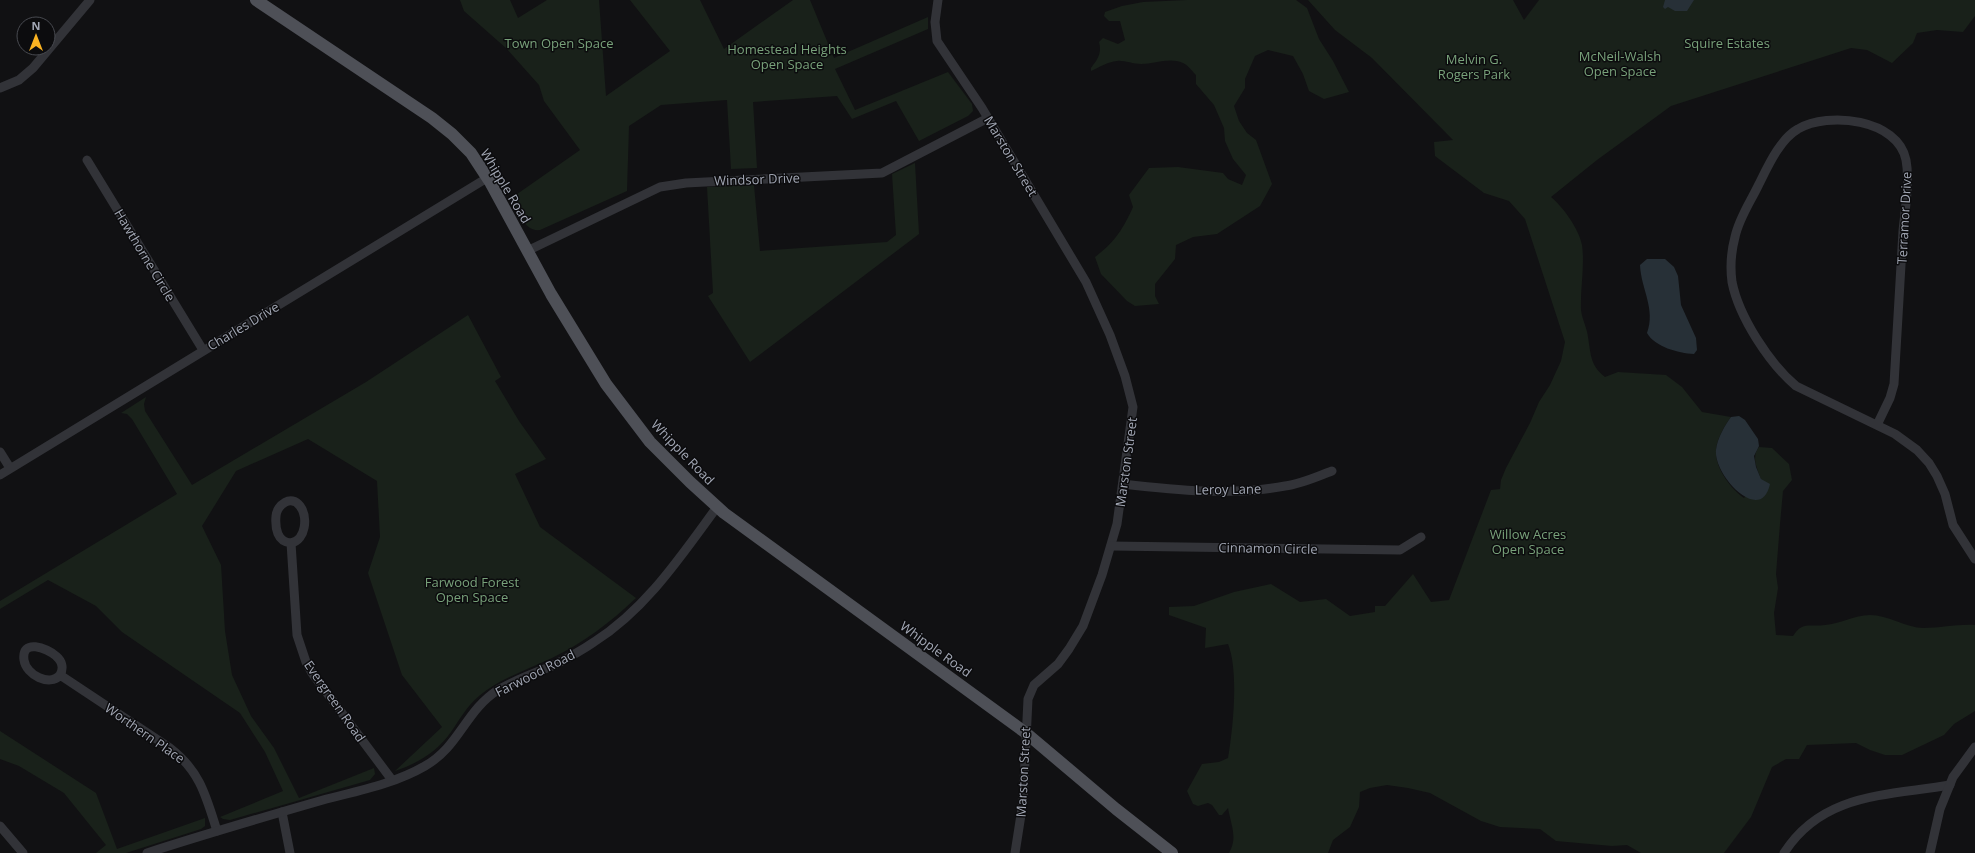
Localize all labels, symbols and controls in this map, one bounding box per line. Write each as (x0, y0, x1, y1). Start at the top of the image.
north arrow (16, 16, 56, 56)
text: N (32, 18, 40, 33)
park label: Town Open Space (505, 34, 613, 52)
park label: Squire Estates (1684, 34, 1770, 52)
park label: Homestead Heights Open Space (727, 40, 847, 73)
park label: McNeil-Walsh Open Space (1579, 47, 1661, 80)
park label: Melvin G. Rogers Park (1438, 50, 1510, 83)
street label: Marston Street (980, 113, 1042, 200)
street label: Whipple Road (477, 145, 535, 227)
street label: Windsor Drive (714, 169, 800, 189)
street label: Terramor Drive (1893, 171, 1915, 265)
street label: Hawthorne Circle (110, 205, 180, 305)
street label: Charles Drive (204, 298, 282, 354)
street label: Whipple Road (647, 415, 719, 489)
street label: Marston Street (1111, 416, 1141, 508)
street label: Leroy Lane (1195, 479, 1261, 499)
park label: Willow Acres Open Space (1490, 525, 1566, 558)
street label: Cinnamon Circle (1218, 538, 1318, 558)
park label: Farwood Forest Open Space (425, 573, 519, 606)
street label: Whipple Road (897, 617, 975, 681)
street label: Farwood Road (492, 645, 578, 701)
street label: Evergreen Road (300, 657, 370, 745)
street label: Worthern Place (102, 699, 188, 767)
street label: Marston Street (1012, 726, 1034, 818)

